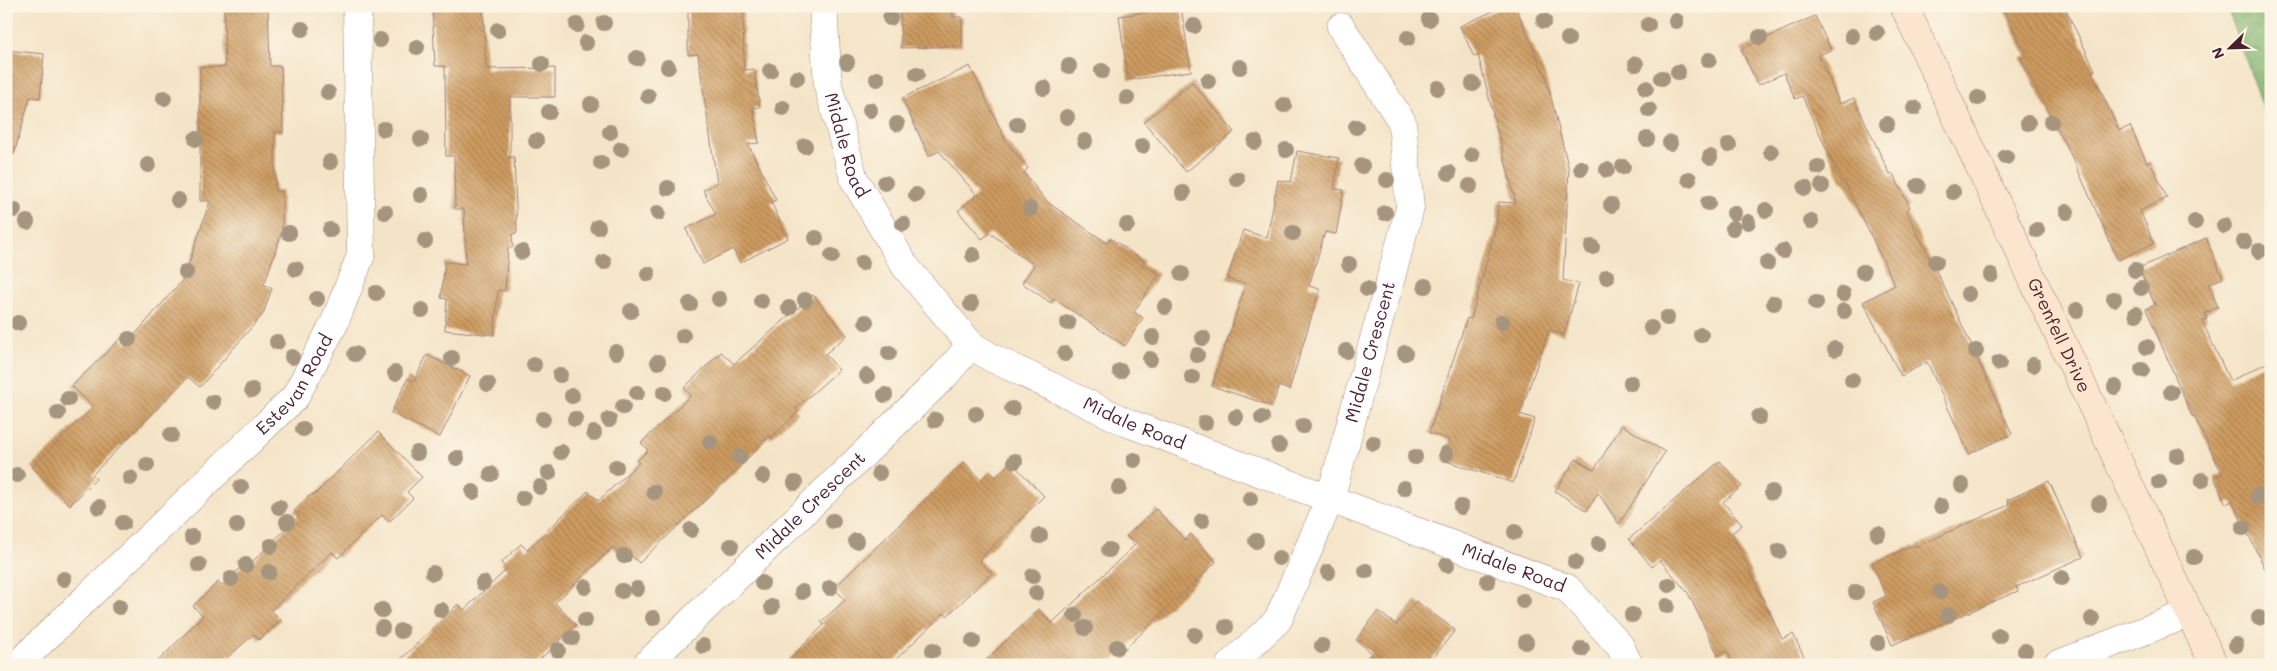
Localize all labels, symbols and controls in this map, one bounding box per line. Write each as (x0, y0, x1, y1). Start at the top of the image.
north arrow (2204, 22, 2254, 72)
text: N (2207, 45, 2228, 62)
street label: Midale Road (820, 90, 875, 202)
street label: Grenfell Drive (2023, 274, 2097, 396)
street label: Midale Crescent (1339, 278, 1400, 425)
street label: Estevan Road (250, 329, 338, 440)
street label: Midale Road (1080, 390, 1189, 455)
street label: Midale Crescent (749, 446, 870, 564)
street label: Midale Road (1459, 537, 1569, 597)

